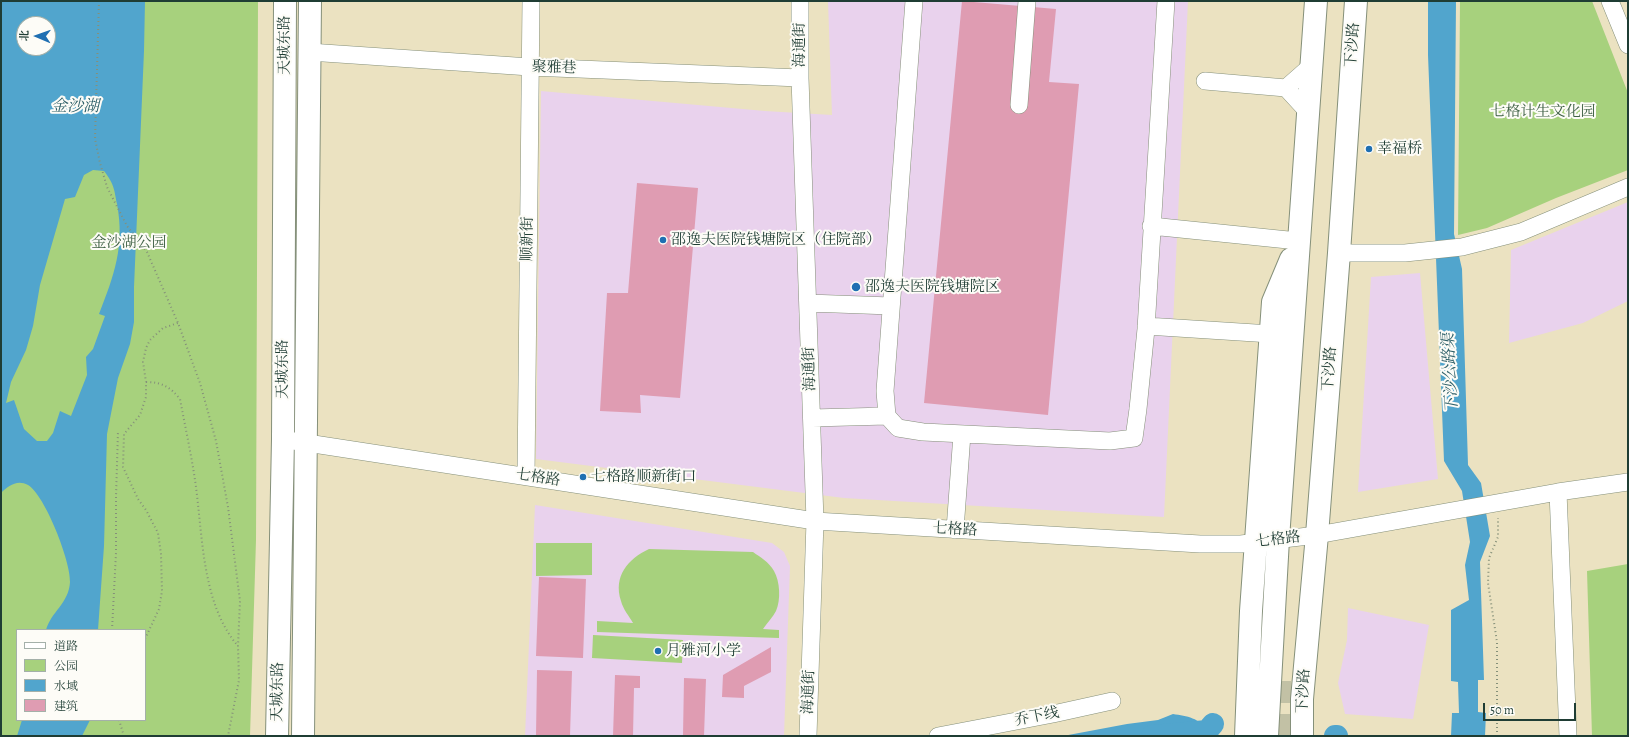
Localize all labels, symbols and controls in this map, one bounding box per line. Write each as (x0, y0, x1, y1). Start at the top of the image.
street label: 天城东路 (276, 15, 294, 75)
north arrow (16, 16, 56, 56)
street label: 下沙路 (1342, 22, 1364, 68)
street label: 海通街 (791, 23, 809, 67)
text: 北 (17, 30, 32, 41)
street label: 聚雅巷 (531, 58, 577, 78)
water label: 金沙湖 (51, 97, 99, 117)
park label: 七格计生文化园 (1491, 103, 1595, 121)
place label: 幸福桥 (1377, 140, 1422, 158)
marker: 幸福桥 (1364, 144, 1374, 154)
street label: 顺新街 (519, 216, 537, 262)
place label: 邵逸夫医院钱塘院区（住院部） (671, 231, 881, 249)
park label: 金沙湖公园 (92, 234, 166, 252)
marker: 邵逸夫医院钱塘院区（住院部） (658, 235, 668, 245)
place label: 邵逸夫医院钱塘院区 (865, 278, 1000, 296)
marker: 邵逸夫医院钱塘院区 (850, 281, 862, 293)
water label: 下沙公路渠 (1439, 333, 1463, 413)
street label: 天城东路 (274, 339, 292, 399)
street label: 海通街 (800, 346, 820, 392)
street label: 下沙路 (1319, 346, 1341, 392)
street label: 七格路 (514, 466, 562, 490)
place label: 七格路顺新街口 (591, 468, 696, 486)
marker: 七格路顺新街口 (578, 472, 588, 482)
street label: 七格路 (932, 520, 978, 540)
street label: 七格路 (1255, 528, 1301, 552)
legend (16, 629, 146, 721)
text: 道路 (54, 638, 78, 654)
place label: 月雅河小学 (666, 642, 741, 660)
marker: 月雅河小学 (653, 646, 663, 656)
text: 公园 (54, 658, 78, 674)
street label: 天城东路 (268, 662, 288, 722)
street label: 下沙路 (1294, 668, 1314, 714)
street label: 海通街 (799, 669, 819, 715)
text: 水域 (54, 678, 78, 694)
scale bar (1485, 695, 1578, 721)
text: 建筑 (54, 698, 78, 714)
text: 50 m (1490, 702, 1514, 718)
street label: 乔下线 (1013, 704, 1061, 730)

